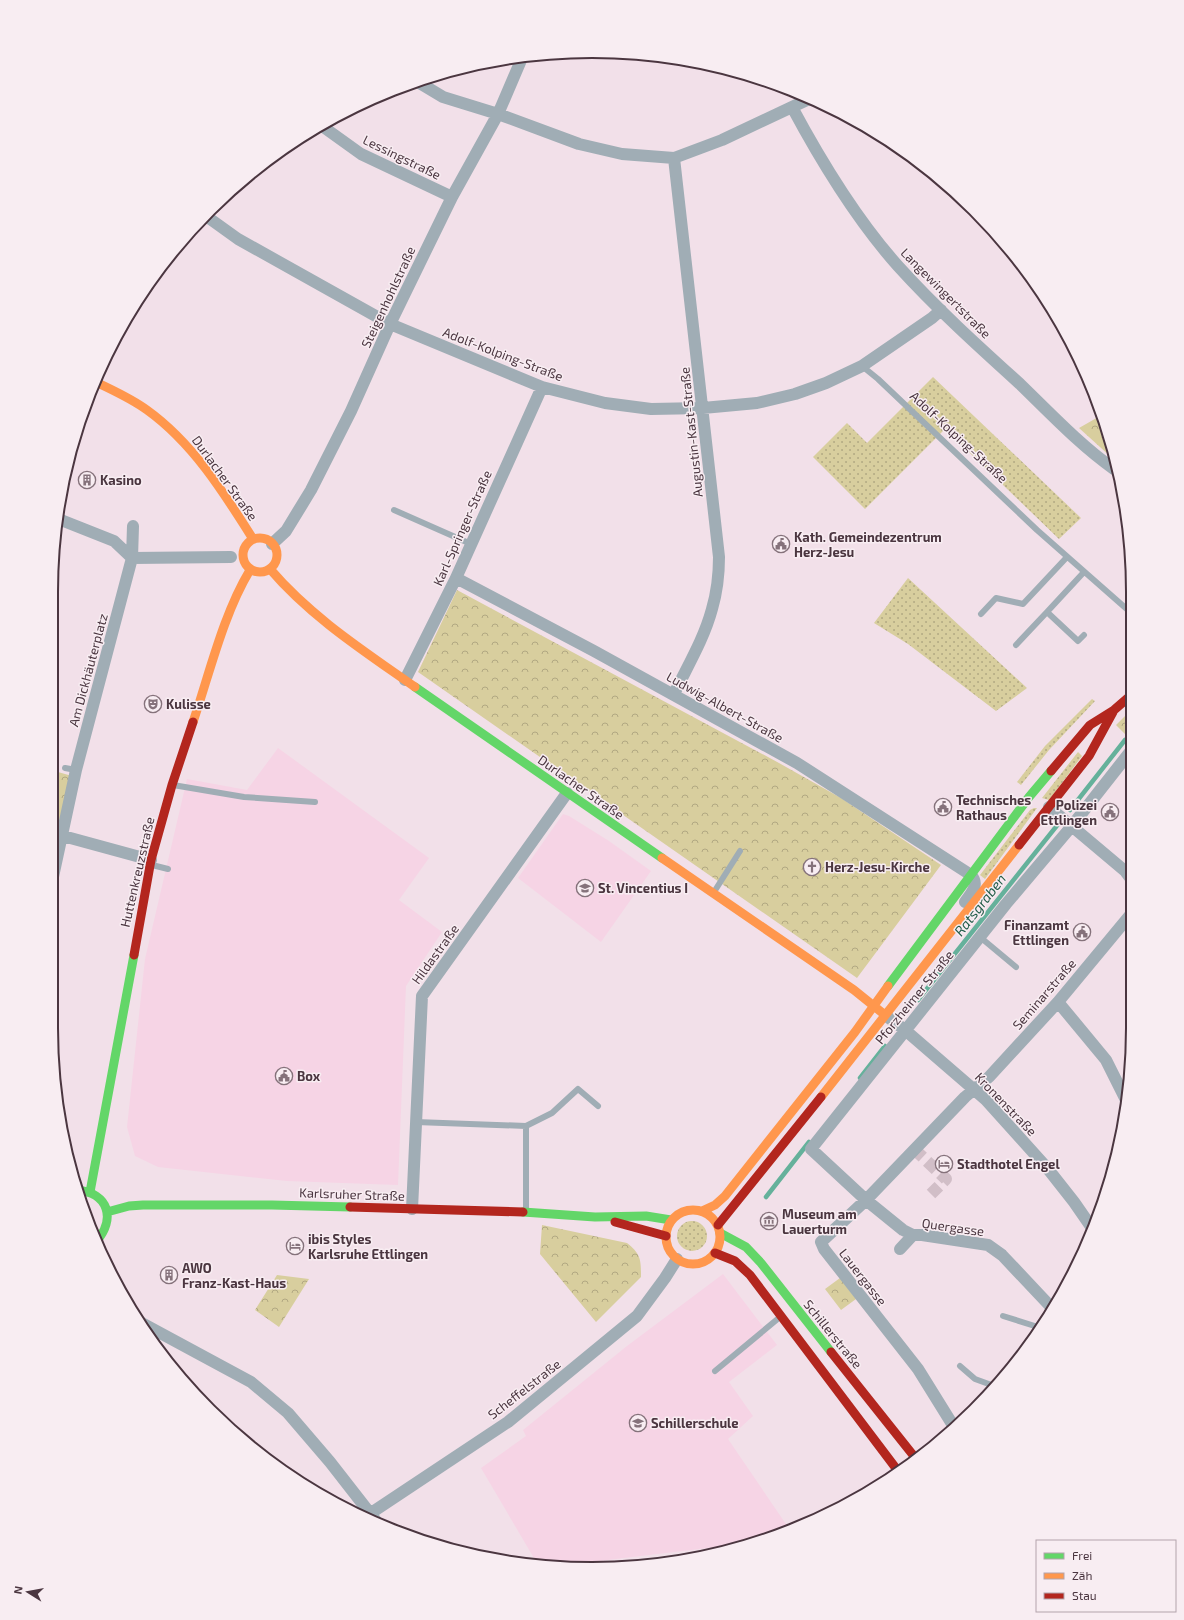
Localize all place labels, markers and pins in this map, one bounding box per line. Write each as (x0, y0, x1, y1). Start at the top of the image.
building icon: Kasino (77, 470, 97, 490)
place label: Kasino (100, 472, 142, 488)
place label: Kath. Gemeindezentrum Herz-Jesu (794, 529, 942, 560)
public building icon: Kath. Gemeindezentrum Herz-Jesu (771, 534, 791, 554)
theatre icon: Kulisse (143, 694, 163, 714)
place label: Kulisse (166, 696, 211, 712)
place label: Technisches Rathaus (956, 792, 1031, 823)
public building icon: Technisches Rathaus (933, 797, 953, 817)
place label: Polizei Ettlingen (1041, 797, 1097, 828)
public building icon: Polizei Ettlingen (1100, 802, 1120, 822)
church icon: Herz-Jesu-Kirche (802, 857, 822, 877)
place label: Herz-Jesu-Kirche (825, 859, 930, 875)
school or university icon: St. Vincentius I (575, 878, 595, 898)
place label: St. Vincentius I (598, 880, 688, 896)
place label: Finanzamt Ettlingen (1004, 917, 1070, 948)
public building icon: Finanzamt Ettlingen (1072, 922, 1092, 942)
public building icon: Box (274, 1066, 294, 1086)
place label: Box (297, 1068, 321, 1084)
hotel icon: Stadthotel Engel (934, 1154, 954, 1174)
place label: Stadthotel Engel (957, 1156, 1060, 1172)
place label: Museum am Lauerturm (782, 1206, 857, 1237)
museum icon: Museum am Lauerturm (759, 1211, 779, 1231)
place label: ibis Styles Karlsruhe Ettlingen (308, 1231, 428, 1262)
hotel icon: ibis Styles Karlsruhe Ettlingen (285, 1236, 305, 1256)
place label: AWO Franz-Kast-Haus (182, 1260, 286, 1291)
building icon: AWO Franz-Kast-Haus (159, 1265, 179, 1285)
school or university icon: Schillerschule (628, 1413, 648, 1433)
place label: Schillerschule (651, 1415, 739, 1431)

